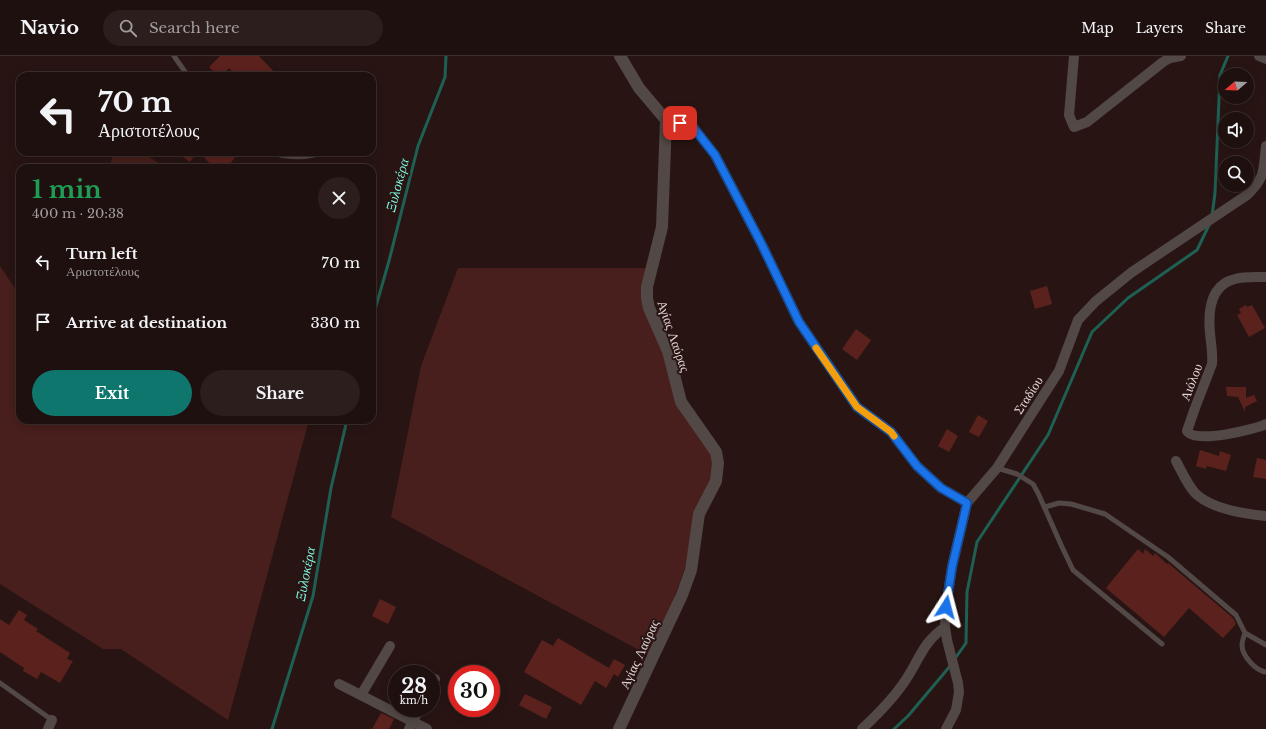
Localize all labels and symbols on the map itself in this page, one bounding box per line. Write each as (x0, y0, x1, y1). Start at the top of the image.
north arrow (1218, 68, 1254, 104)
pin (663, 106, 697, 140)
water label: Ξυλοκέρα (381, 156, 413, 214)
street label: Αγίας Λαύρας (653, 298, 694, 375)
street label: Αιόλου (1177, 361, 1206, 403)
street label: Σταδίου (1010, 373, 1047, 417)
water label: Ξυλοκέρα (291, 545, 319, 603)
position arrow (925, 586, 967, 628)
street label: Αγίας Λαύρας (616, 616, 663, 692)
speed limit sign: 30 (448, 665, 500, 717)

